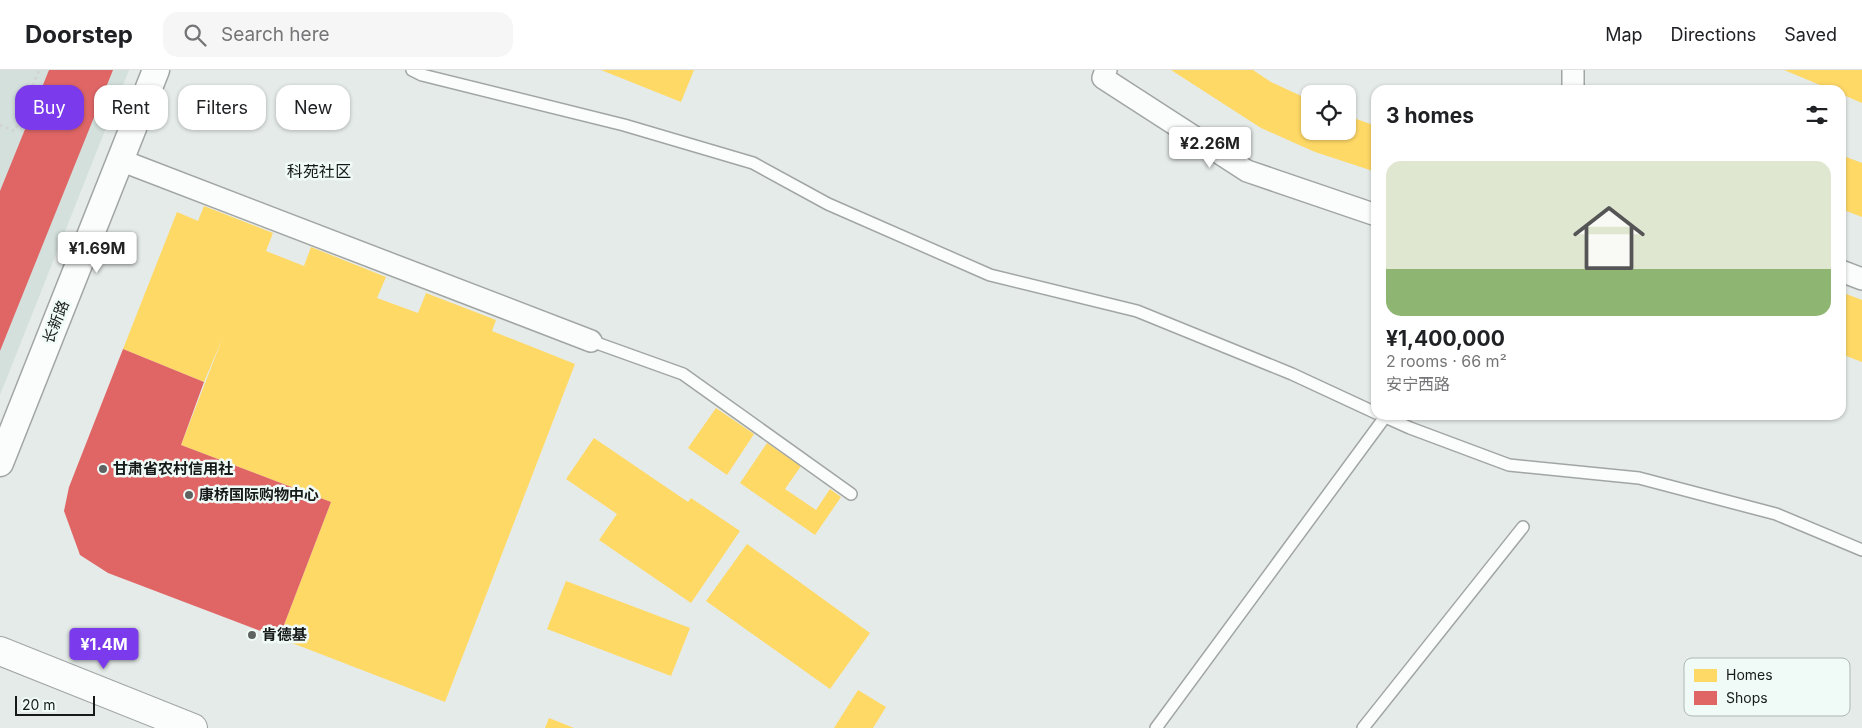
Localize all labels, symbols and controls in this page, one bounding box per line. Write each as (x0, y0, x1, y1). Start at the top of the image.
search box (163, 12, 513, 57)
text: Doorstep (25, 20, 133, 49)
icon: search (181, 21, 209, 49)
text: Search here (221, 23, 330, 46)
text: Map (1605, 24, 1643, 45)
text: Directions (1671, 24, 1756, 45)
text: Saved (1784, 24, 1837, 45)
chip: Buy (15, 85, 84, 130)
chip: Rent (94, 85, 168, 130)
chip: Filters (178, 85, 266, 130)
chip: New (276, 85, 350, 130)
map controls (1301, 85, 1356, 140)
button: locate (1301, 85, 1356, 140)
icon: filters (1803, 101, 1831, 129)
text: 3 homes (1386, 103, 1474, 128)
pin: ¥2.26M (1169, 126, 1251, 169)
text: ¥2.26M (1180, 133, 1240, 153)
district label: 科苑社区 (287, 161, 351, 181)
icon: home (1564, 193, 1654, 283)
pin: ¥1.69M (56, 232, 138, 274)
text: ¥1.69M (69, 238, 125, 258)
street label: 长新路 (38, 297, 73, 346)
text: ¥1,400,000 (1386, 326, 1505, 351)
text: 2 rooms · 66 m² (1386, 351, 1507, 371)
text: 安宁西路 (1386, 374, 1450, 394)
place label: 甘肃省农村信用社 (113, 459, 233, 478)
marker: 甘肃省农村信用社 (97, 463, 109, 475)
place label: 康桥国际购物中心 (199, 485, 319, 504)
marker: 康桥国际购物中心 (183, 489, 195, 501)
place label: 肯德基 (262, 625, 307, 644)
pin: ¥1.4M (69, 628, 139, 670)
marker: 肯德基 (246, 629, 258, 641)
text: ¥1.4M (80, 634, 128, 654)
legend (1684, 658, 1850, 716)
text: Homes (1726, 666, 1773, 683)
text: Shops (1726, 689, 1768, 706)
scale bar (15, 693, 95, 716)
text: 20 m (22, 696, 56, 713)

